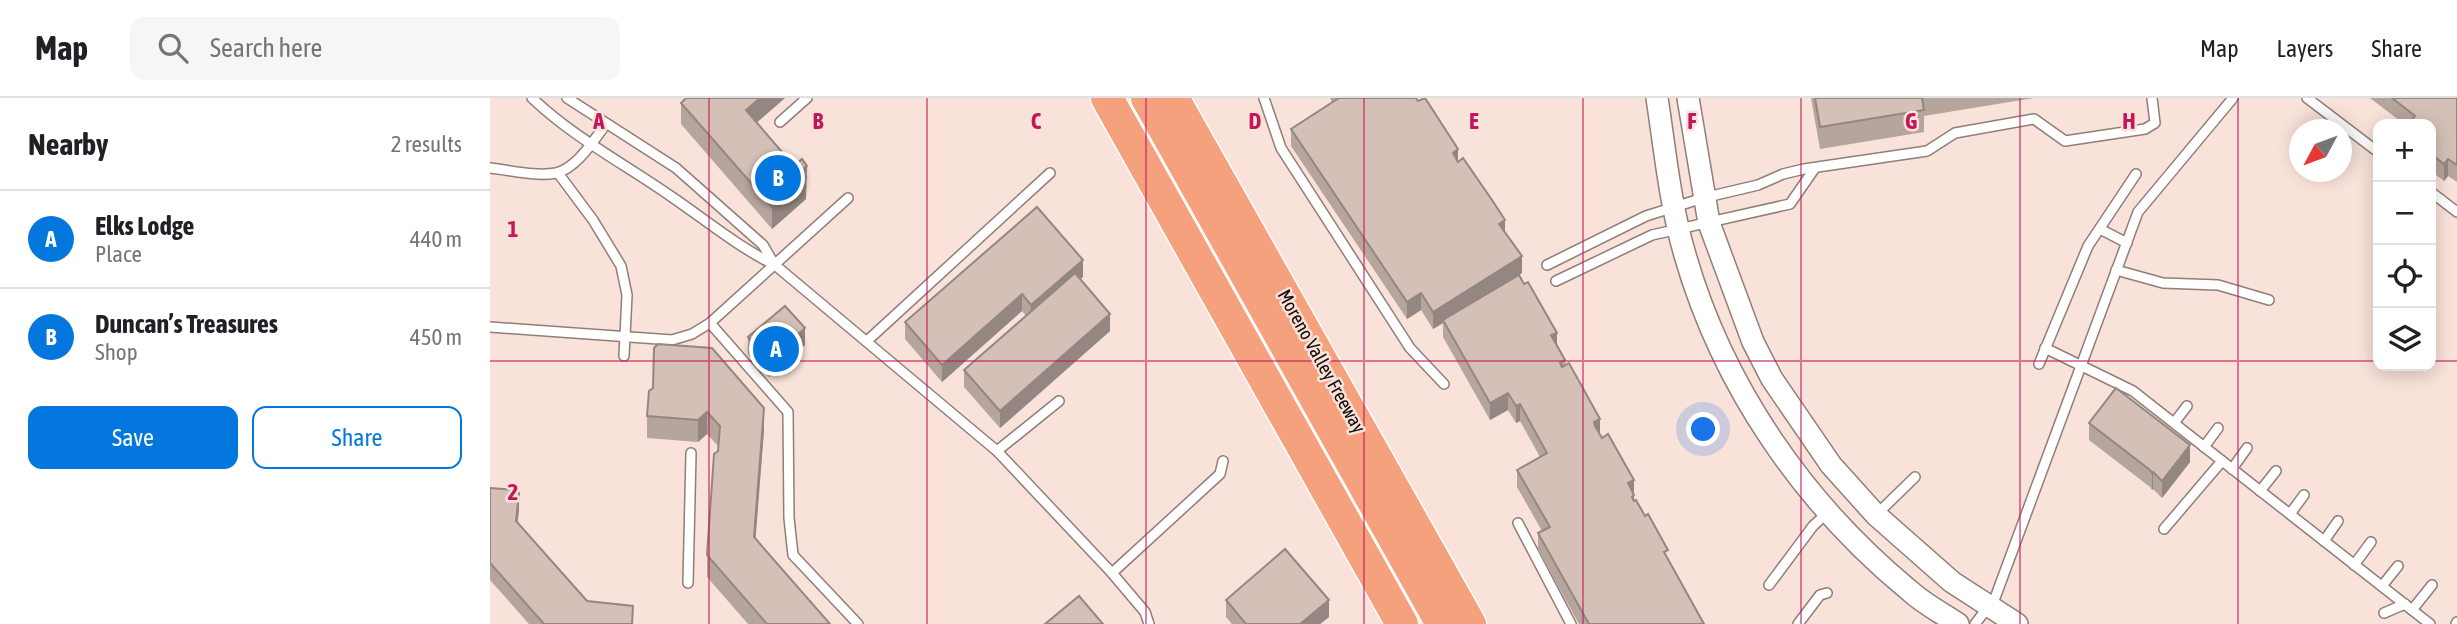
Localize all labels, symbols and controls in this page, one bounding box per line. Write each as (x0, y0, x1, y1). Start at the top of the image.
search box (130, 17, 620, 80)
text: Map (35, 29, 88, 67)
icon: search (154, 29, 192, 67)
text: Search here (210, 33, 322, 63)
text: Map (2200, 35, 2239, 62)
text: Layers (2277, 35, 2333, 62)
text: Share (2371, 35, 2422, 62)
text: A (592, 108, 605, 134)
text: B (813, 108, 824, 134)
text: C (1031, 108, 1042, 134)
text: D (1249, 108, 1262, 134)
text: E (1469, 108, 1479, 134)
text: F (1687, 108, 1697, 134)
text: G (1905, 108, 1917, 134)
text: H (2122, 108, 2136, 134)
north arrow (2289, 119, 2352, 182)
map controls (2373, 119, 2436, 371)
button: + (2373, 119, 2436, 182)
text: Nearby (28, 127, 108, 161)
text: 2 results (391, 131, 462, 157)
pin: B (755, 152, 801, 204)
button: − (2373, 182, 2436, 245)
text: Elks Lodge (95, 211, 194, 241)
text: 1 (508, 216, 519, 242)
text: A (45, 226, 57, 252)
text: 440 m (410, 226, 462, 252)
text: Place (95, 241, 142, 267)
button: locate (2373, 245, 2436, 308)
street label: Moreno Valley Freeway (1273, 285, 1371, 437)
button: layers (2373, 308, 2436, 371)
text: Duncan’s Treasures (95, 309, 278, 339)
pin: A (753, 323, 799, 375)
text: B (46, 324, 56, 350)
text: 450 m (410, 324, 462, 350)
text: Shop (95, 339, 138, 365)
button: Save (28, 406, 238, 469)
button: Share (252, 406, 462, 469)
your location (1686, 412, 1720, 446)
text: 2 (508, 479, 518, 505)

